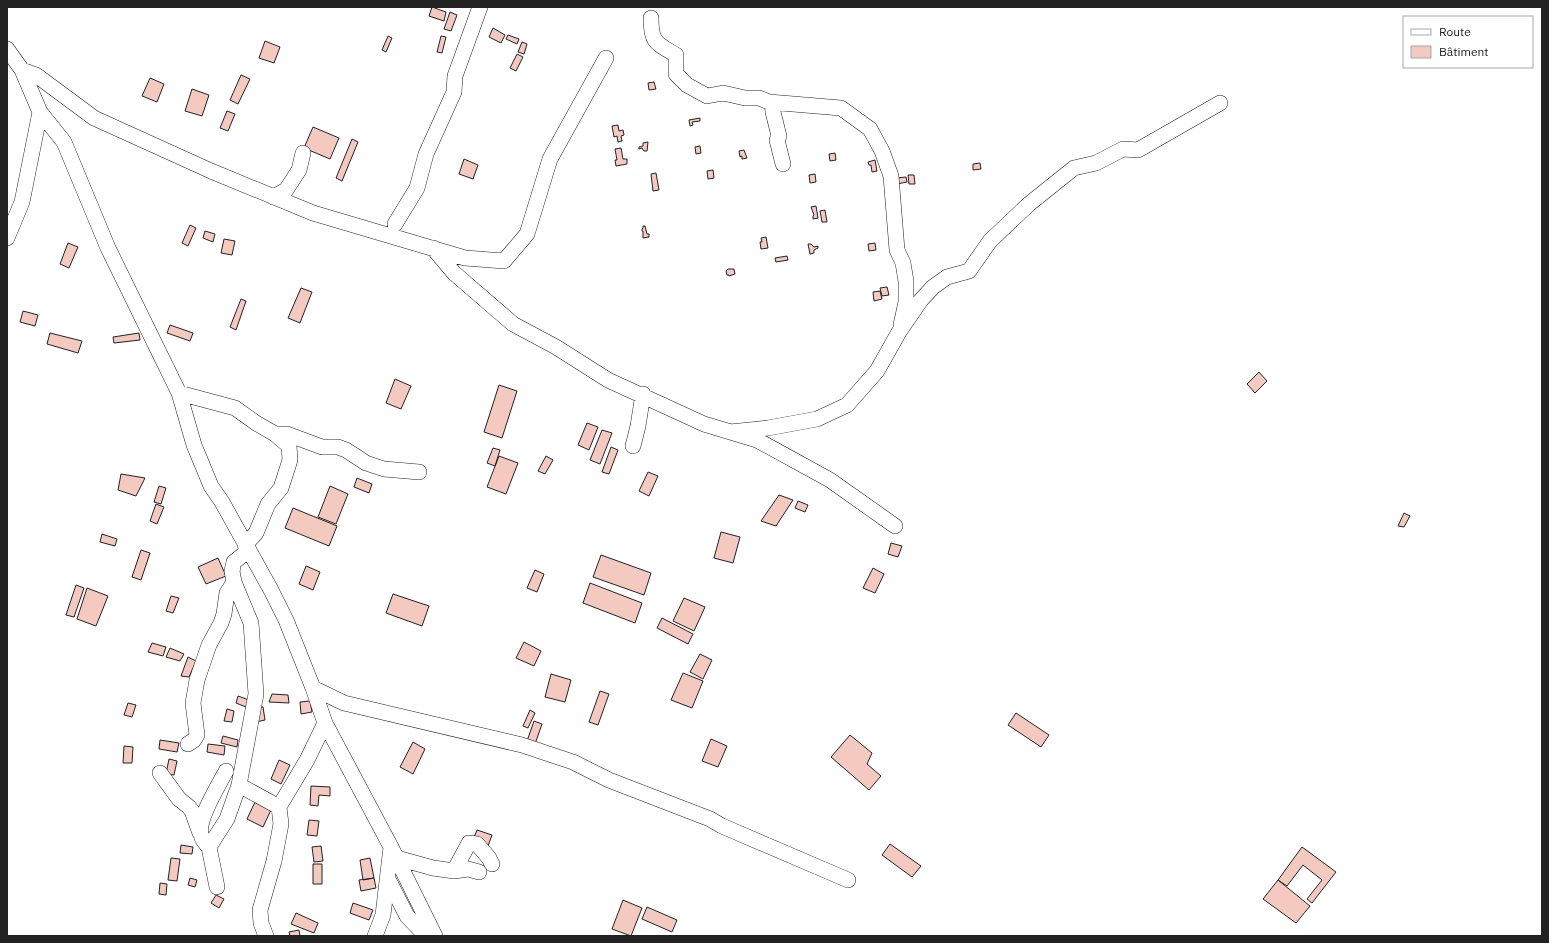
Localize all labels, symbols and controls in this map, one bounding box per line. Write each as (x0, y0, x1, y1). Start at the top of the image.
legend (1403, 16, 1533, 68)
text: Route (1439, 24, 1471, 39)
text: Bâtiment (1439, 44, 1489, 59)

